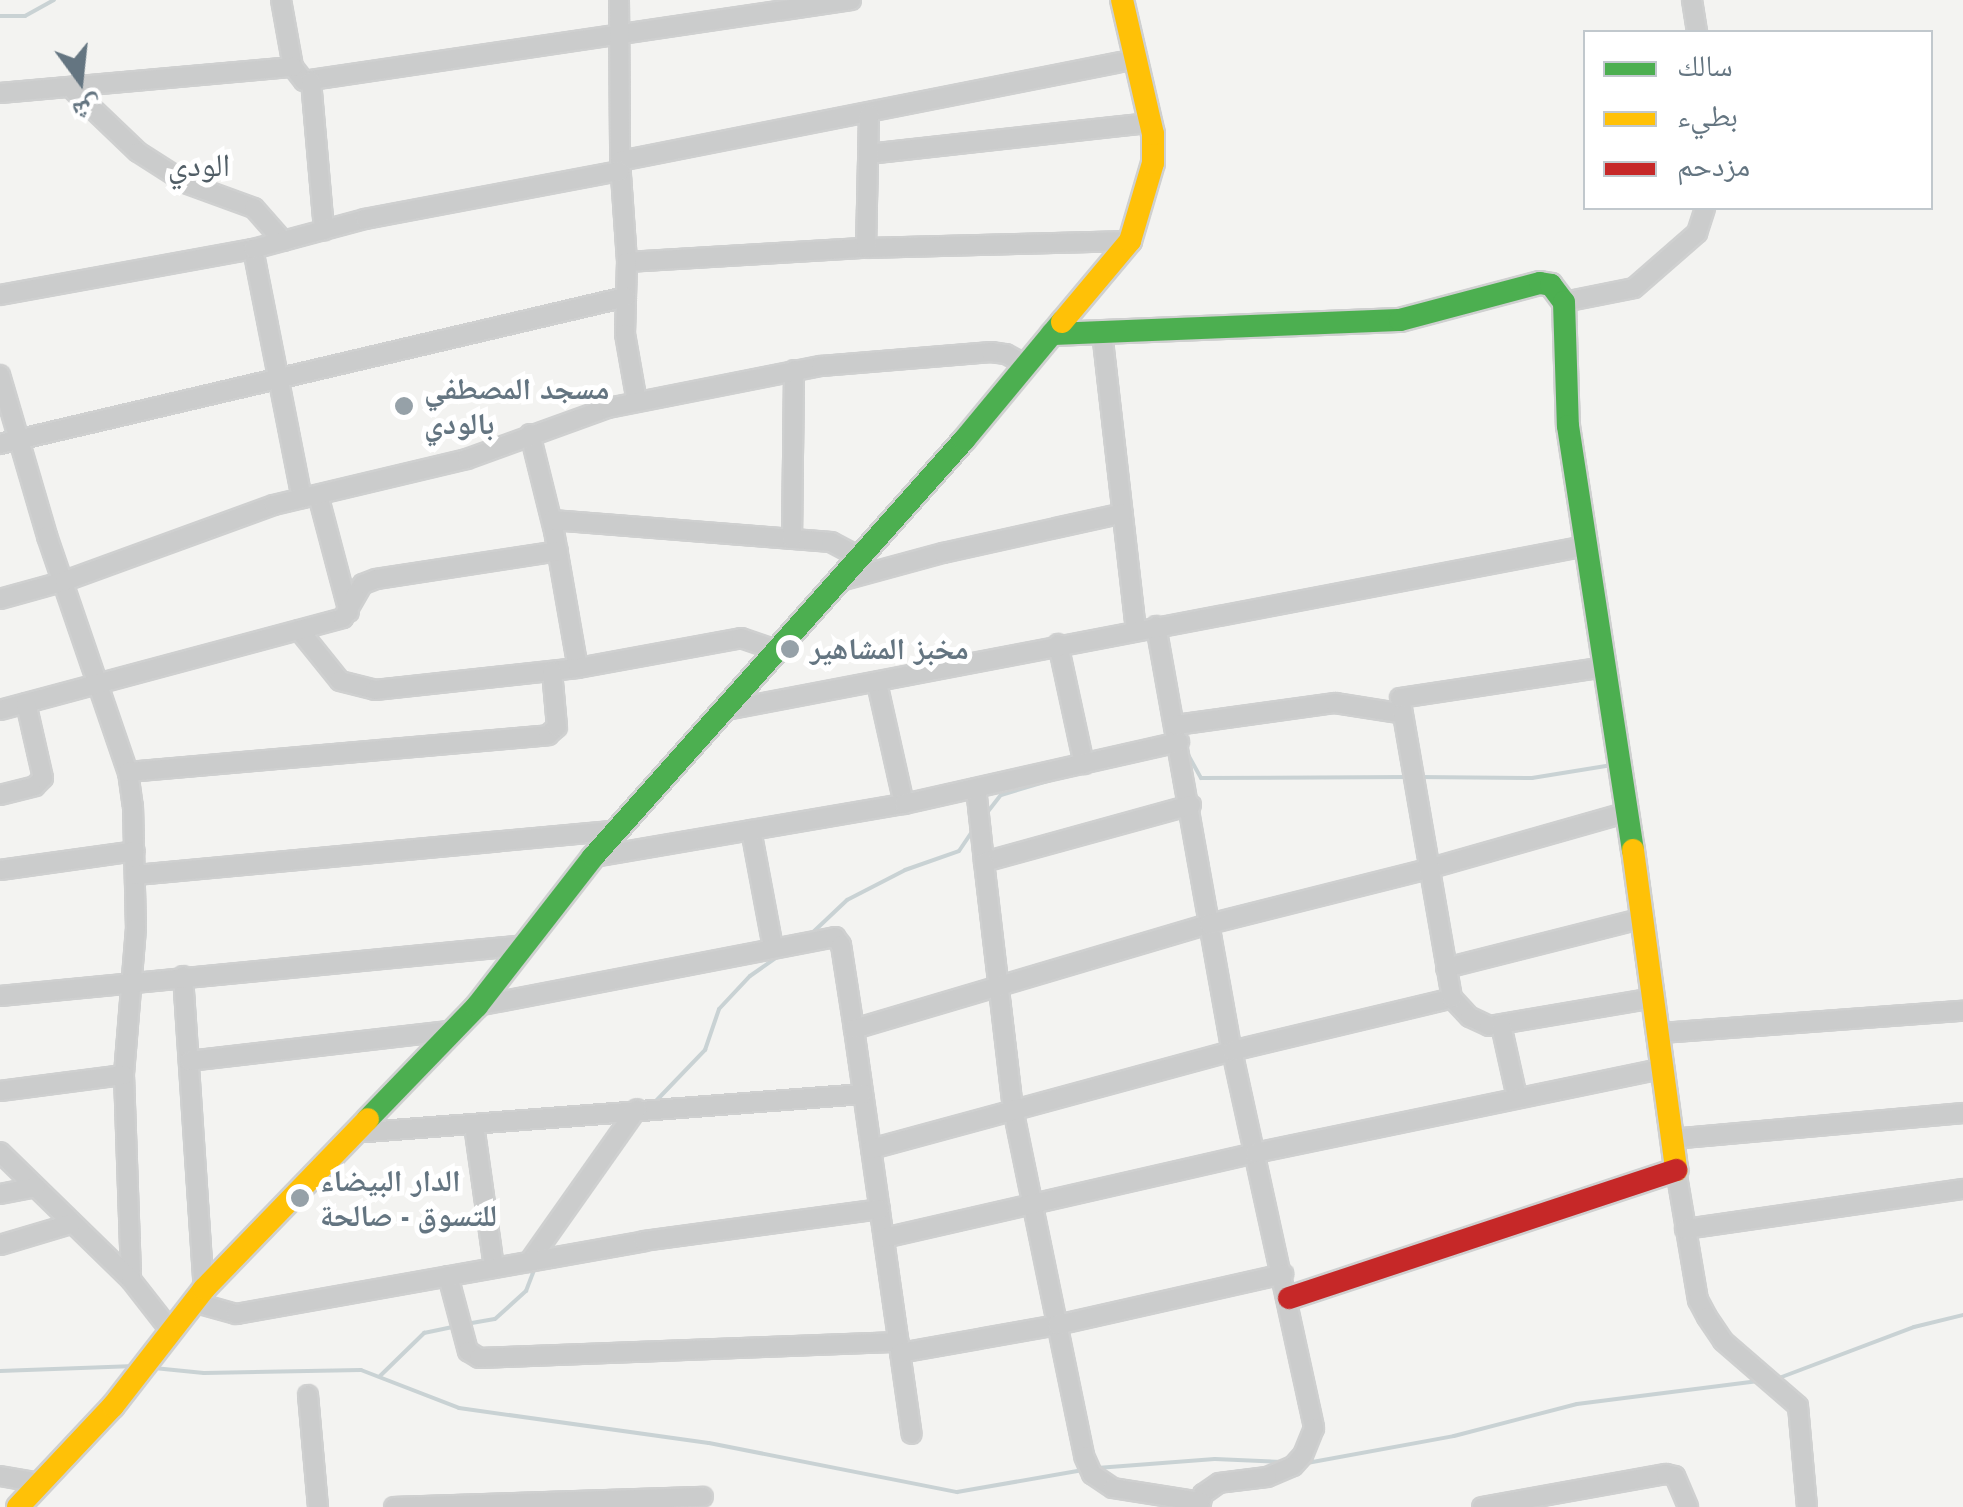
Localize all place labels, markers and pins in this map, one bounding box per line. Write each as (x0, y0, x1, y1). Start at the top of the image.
place label: مسجد المصطفي بالودي (424, 371, 609, 442)
marker: مسجد المصطفي بالودي (393, 395, 415, 417)
place label: مخبز المشاهير (810, 631, 969, 667)
marker: مخبز المشاهير (779, 638, 801, 660)
place label: الدار البيضاء للتسوق - صالحة (320, 1163, 497, 1234)
marker: الدار البيضاء للتسوق - صالحة (289, 1187, 311, 1209)

